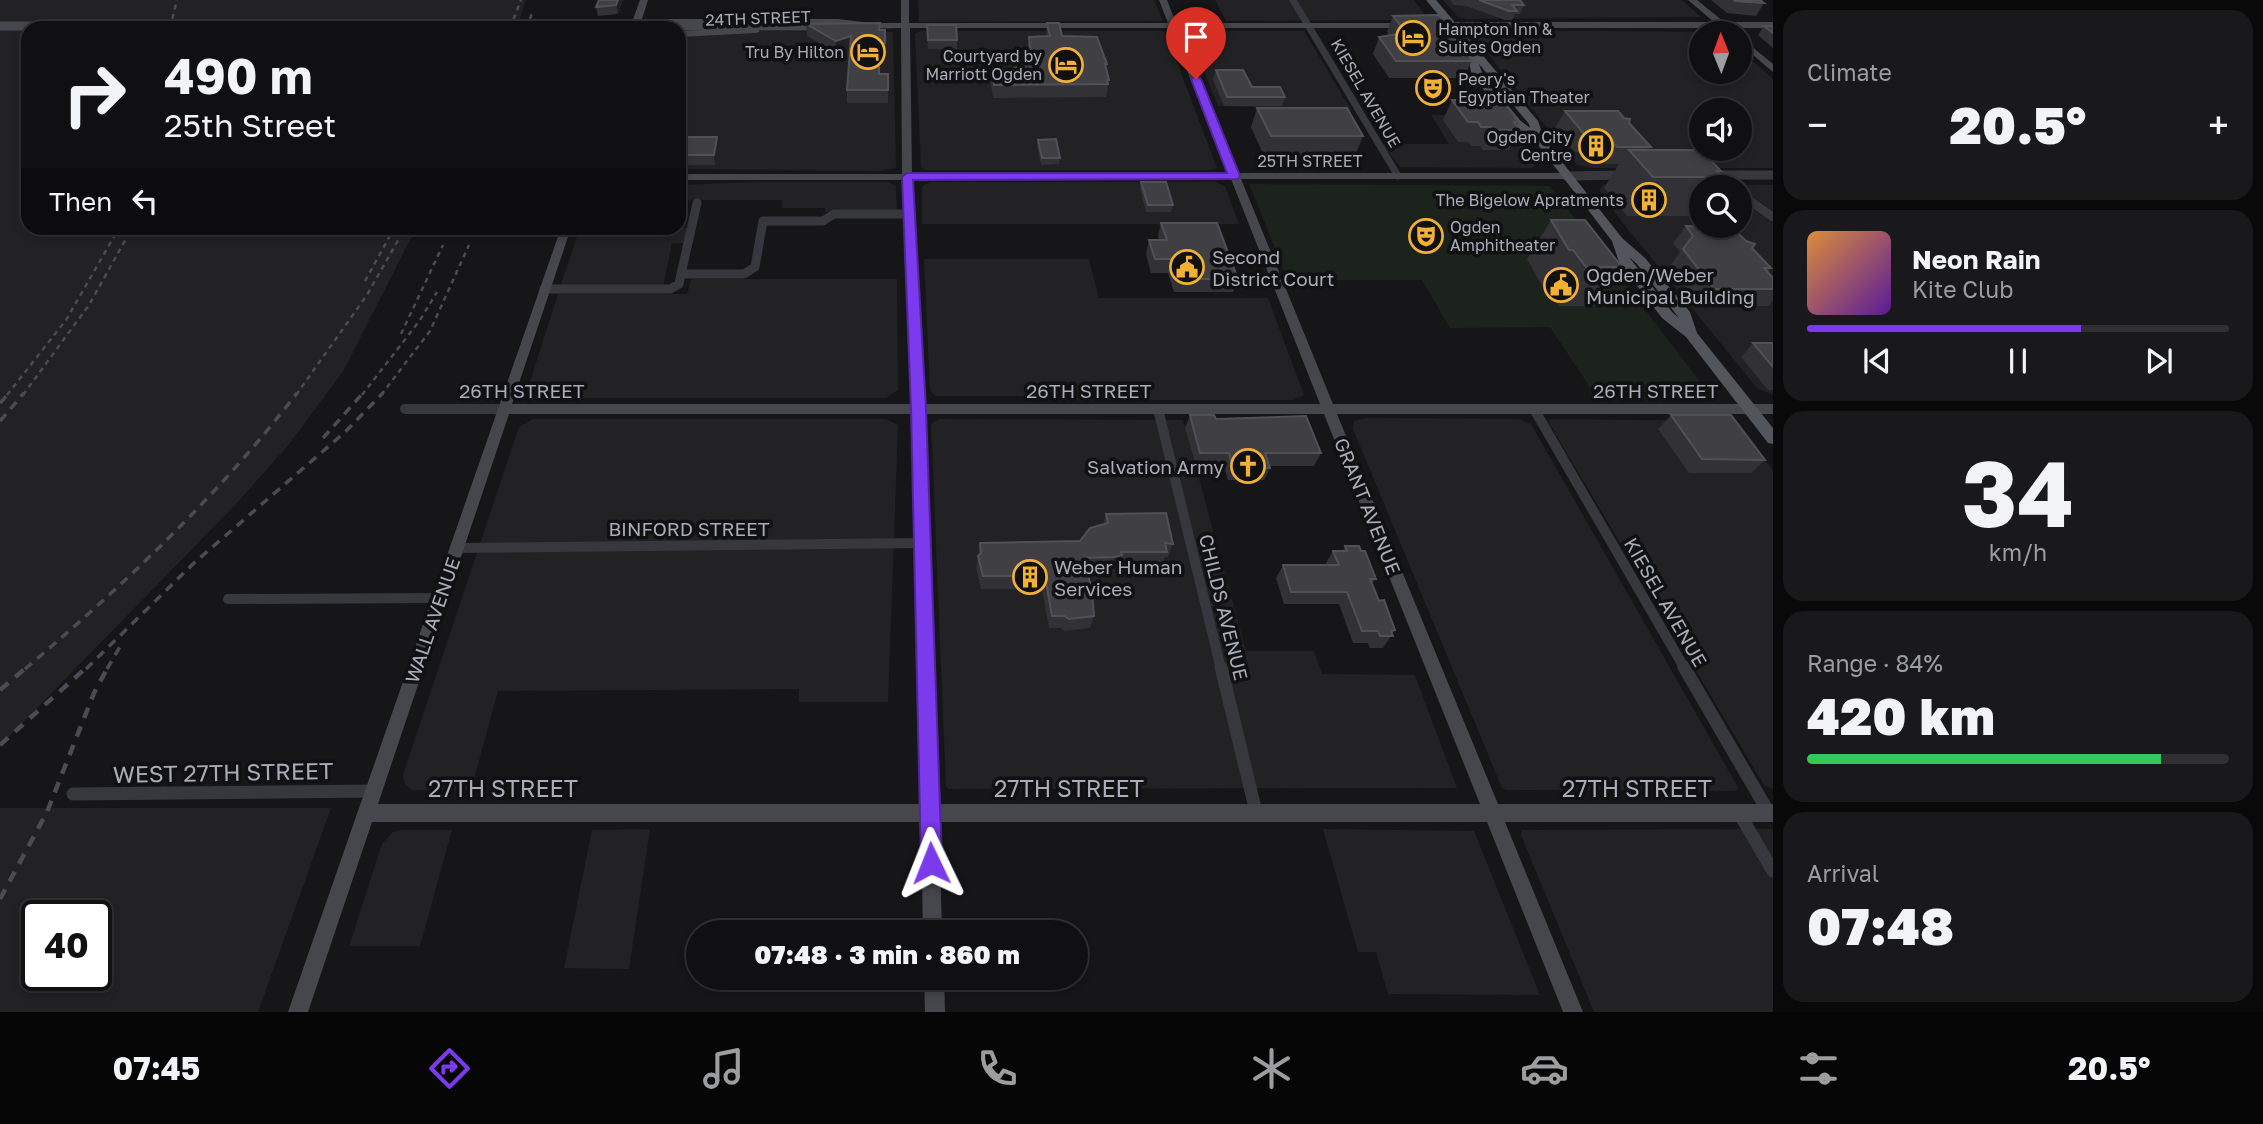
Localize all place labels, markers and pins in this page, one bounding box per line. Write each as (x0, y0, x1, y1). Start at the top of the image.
pin (1166, 7, 1226, 79)
hotel icon: Hampton Inn & Suites Ogden (1394, 19, 1432, 57)
place label: Hampton Inn & Suites Ogden (1438, 19, 1553, 57)
hotel icon: Tru By Hilton (849, 33, 887, 71)
place label: Tru By Hilton (745, 42, 844, 62)
place label: Courtyard by Marriott Ogden (926, 46, 1042, 84)
hotel icon: Courtyard by Marriott Ogden (1047, 46, 1085, 84)
theatre icon: Peery's Egyptian Theater (1414, 69, 1452, 107)
place label: Peery's Egyptian Theater (1458, 69, 1590, 107)
place label: Ogden City Centre (1487, 127, 1572, 165)
building icon: Ogden City Centre (1577, 127, 1615, 165)
building icon: The Bigelow Apratments (1630, 181, 1668, 219)
place label: The Bigelow Apratments (1436, 190, 1624, 210)
theatre icon: Ogden Amphitheater (1407, 217, 1445, 255)
place label: Ogden Amphitheater (1450, 217, 1555, 255)
place label: Second District Court (1212, 245, 1334, 290)
public building icon: Second District Court (1168, 248, 1206, 286)
place label: Ogden/Weber Municipal Building (1586, 263, 1755, 308)
public building icon: Ogden/Weber Municipal Building (1542, 266, 1580, 304)
church icon: Salvation Army (1229, 447, 1267, 485)
place label: Salvation Army (1087, 455, 1224, 478)
place label: Weber Human Services (1054, 555, 1183, 600)
building icon: Weber Human Services (1011, 558, 1049, 596)

